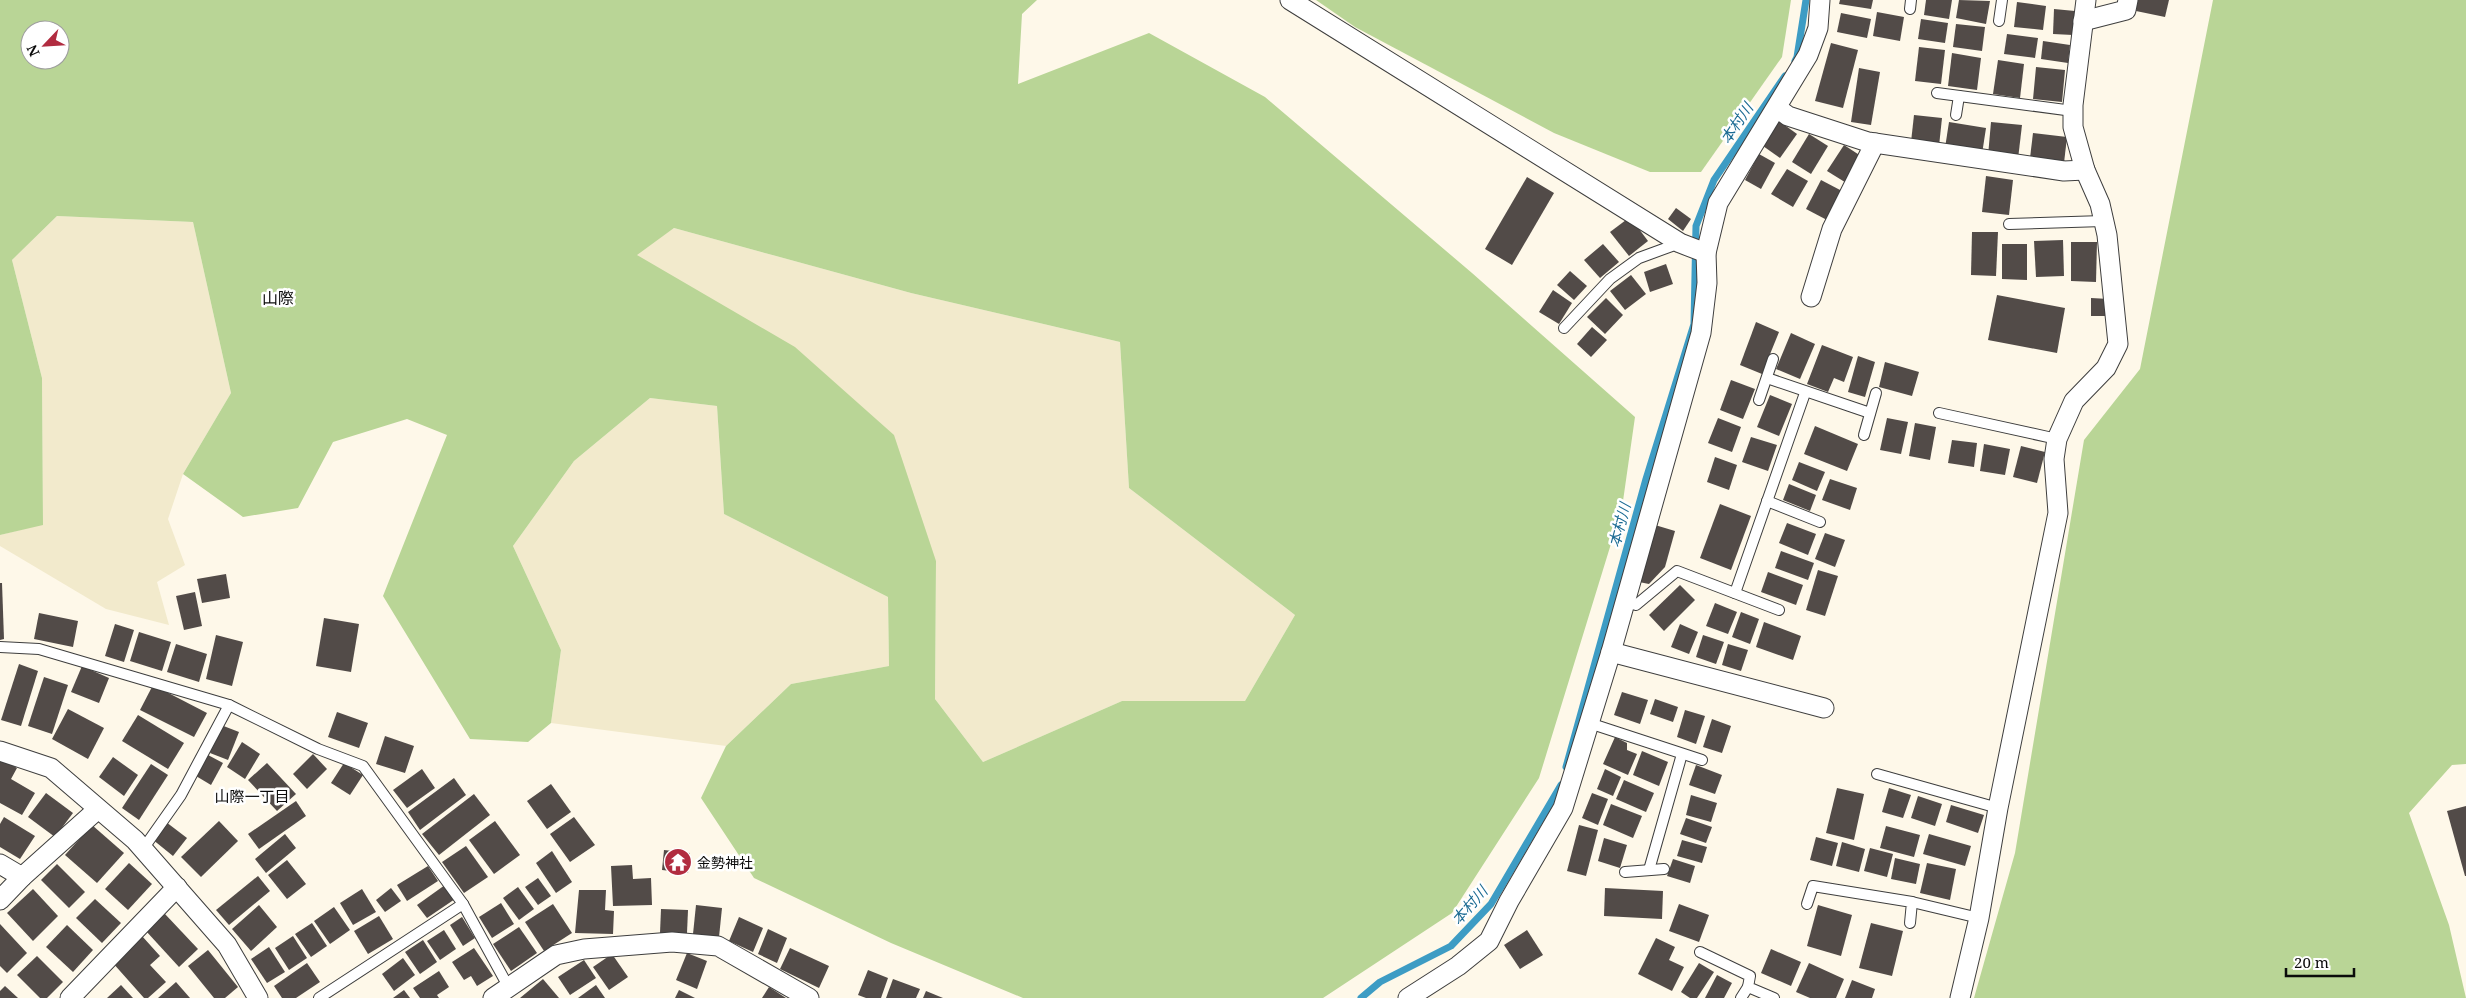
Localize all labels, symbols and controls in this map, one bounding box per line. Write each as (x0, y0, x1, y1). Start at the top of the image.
north arrow (20, 20, 70, 70)
text: N (22, 42, 44, 60)
water label: 本村川 (1715, 97, 1758, 147)
district label: 山際 (262, 287, 294, 309)
water label: 本村川 (1604, 499, 1635, 549)
district label: 山際一丁目 (214, 786, 290, 806)
temple icon: 金勢神社 (663, 847, 693, 877)
place label: 金勢神社 (697, 853, 753, 872)
water label: 本村川 (1447, 880, 1493, 929)
scale bar (2286, 946, 2354, 978)
text: 20 m (2294, 952, 2329, 972)

